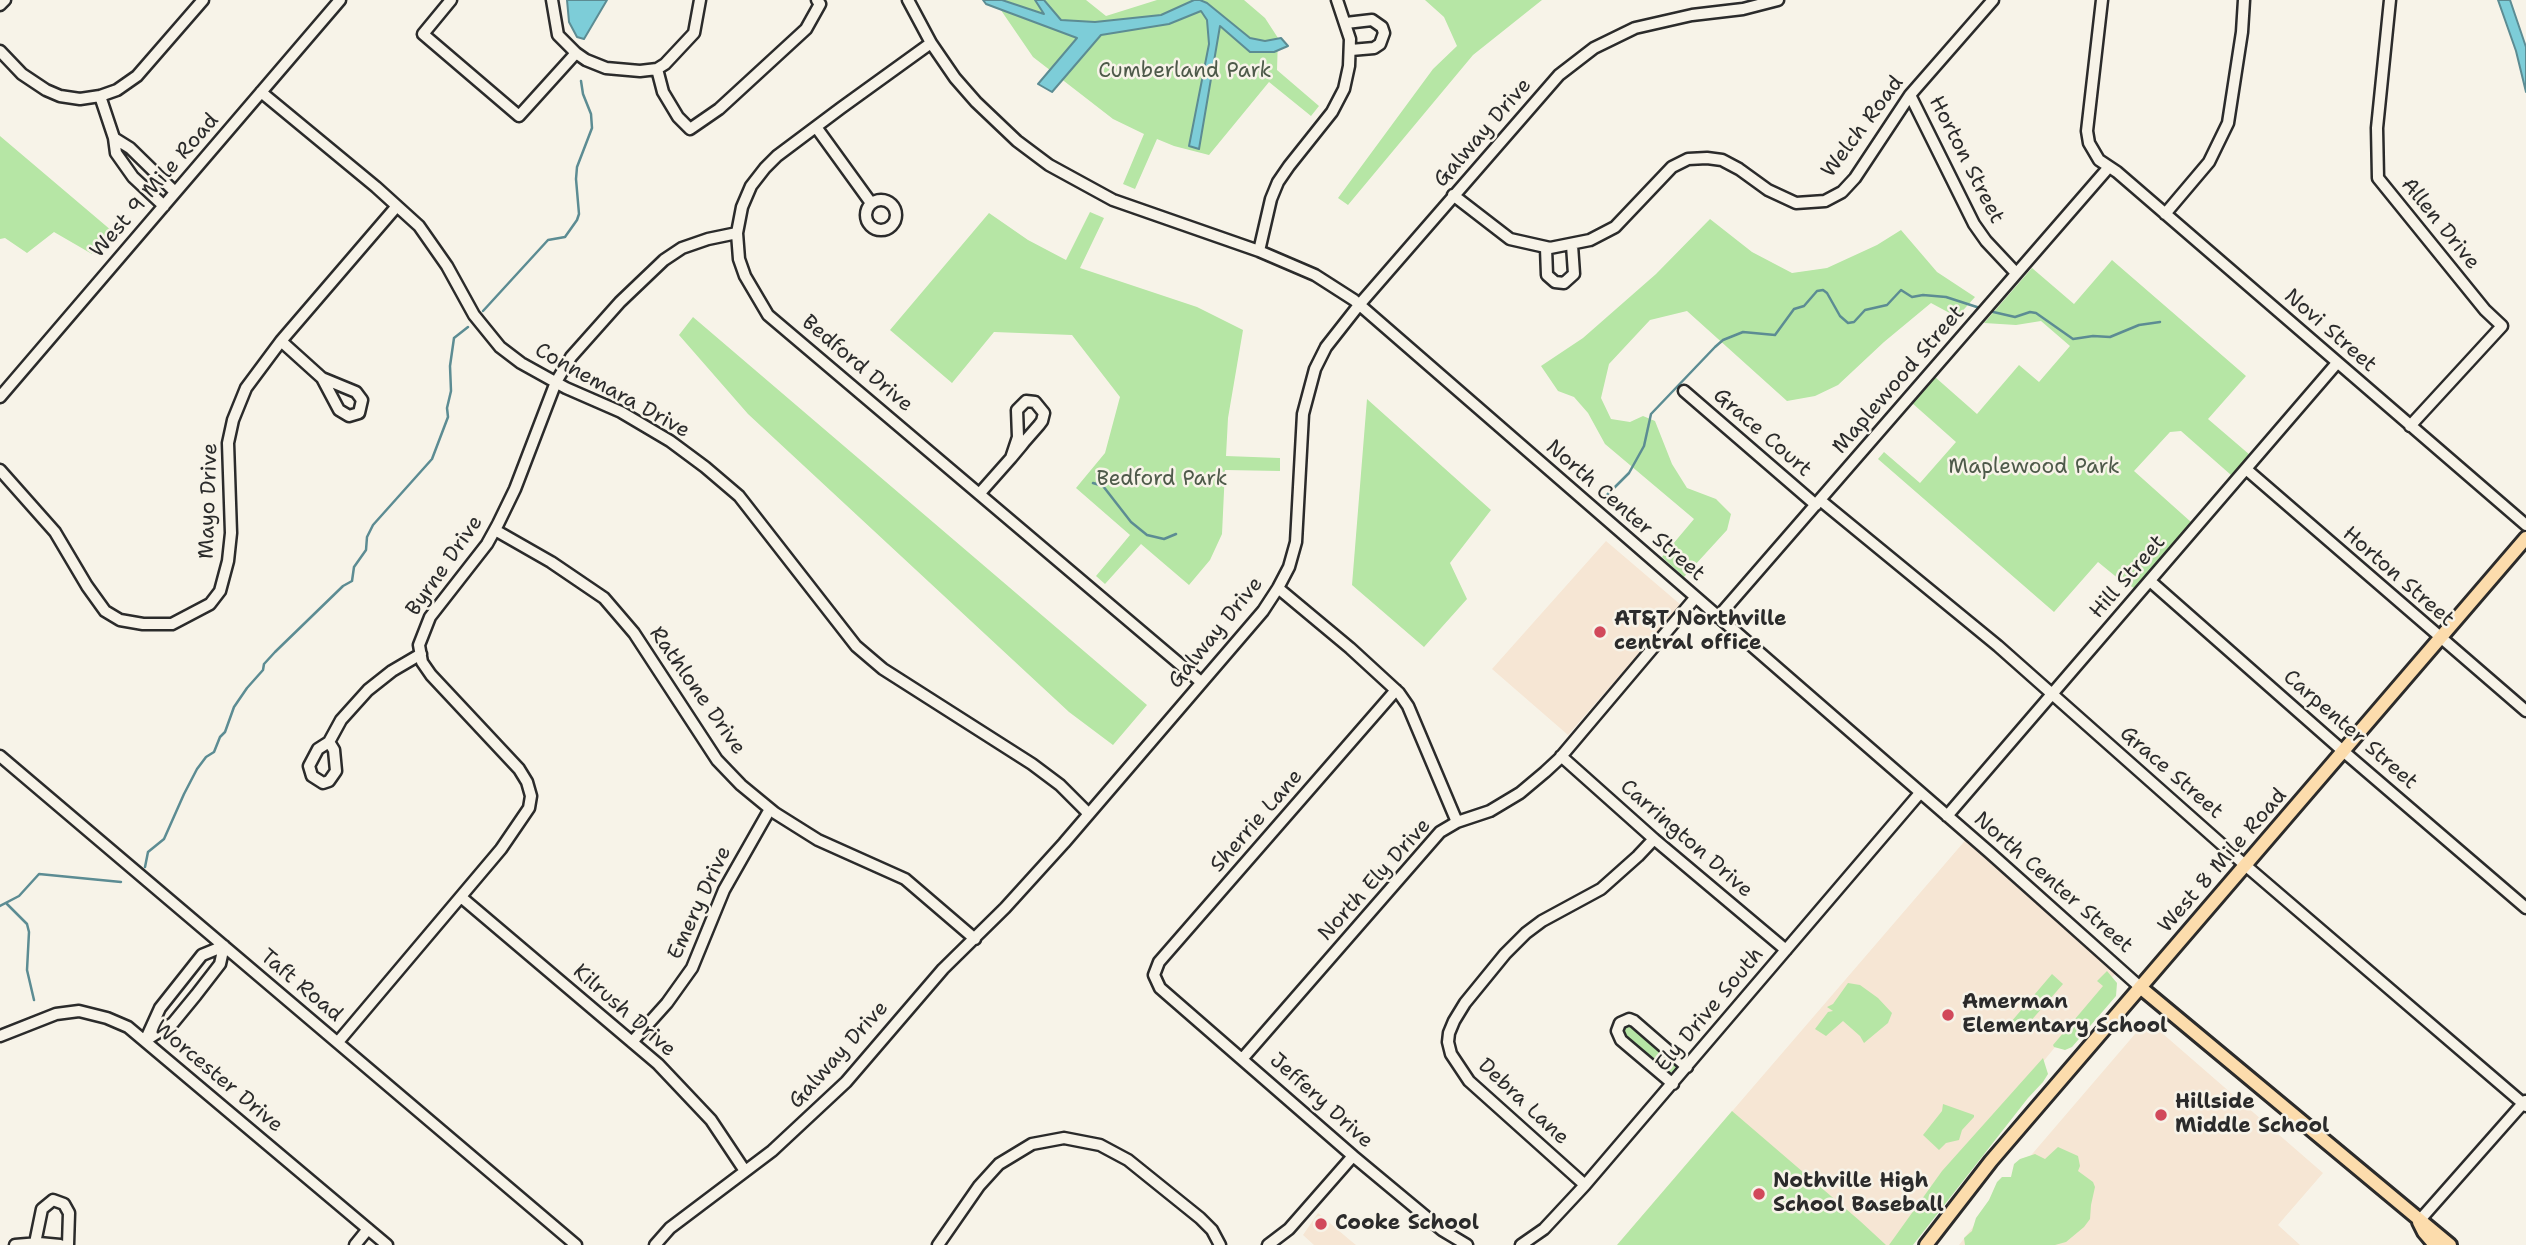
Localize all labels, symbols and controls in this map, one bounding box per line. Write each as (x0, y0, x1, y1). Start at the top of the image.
park label: Cumberland Park (1098, 59, 1272, 85)
street label: Welch Road (1817, 71, 1909, 183)
street label: Galway Drive (1429, 73, 1537, 193)
street label: Horton Street (1923, 92, 2009, 228)
street label: West 9 Mile Road (85, 109, 225, 263)
street label: Allen Drive (2395, 173, 2485, 275)
street label: Novi Street (2279, 284, 2381, 378)
street label: Maplewood Street (1828, 301, 1970, 459)
street label: Bedford Drive (796, 310, 918, 418)
street label: Connemara Drive (530, 338, 694, 444)
street label: Grace Court (1708, 383, 1816, 483)
street label: North Center Street (1540, 435, 1710, 587)
street label: Mayo Drive (194, 443, 224, 559)
park label: Maplewood Park (1948, 455, 2120, 481)
park label: Bedford Park (1096, 467, 1228, 493)
street label: Byrne Drive (401, 511, 489, 621)
street label: Horton Street (2337, 522, 2459, 632)
street label: Hill Street (2085, 530, 2171, 624)
street label: Galway Drive (1163, 572, 1269, 694)
place label: AT&T Northville central office (1614, 607, 1787, 657)
street label: Rathlone Drive (643, 622, 751, 760)
marker: AT&T Northville central office (1592, 624, 1608, 640)
street label: Carpenter Street (2278, 665, 2422, 795)
street label: Grace Street (2114, 721, 2228, 825)
street label: Sherrie Lane (1205, 764, 1309, 878)
street label: Carrington Drive (1614, 774, 1758, 904)
street label: West 8 Mile Road (2153, 784, 2293, 938)
street label: North Center Street (1968, 807, 2138, 959)
street label: North Ely Drive (1313, 814, 1437, 946)
street label: Emery Drive (663, 842, 737, 964)
street label: Ely Drive South (1651, 943, 1769, 1077)
street label: Taft Road (255, 944, 347, 1028)
street label: Kilrush Drive (567, 959, 681, 1063)
place label: Amerman Elementary School (1962, 990, 2167, 1040)
street label: Galway Drive (784, 996, 894, 1114)
marker: Amerman Elementary School (1940, 1007, 1956, 1023)
street label: Worcester Drive (148, 1016, 288, 1138)
street label: Jeffery Drive (1264, 1048, 1378, 1154)
street label: Debra Lane (1472, 1054, 1574, 1150)
place label: Hillside Middle School (2175, 1090, 2329, 1140)
marker: Hillside Middle School (2153, 1107, 2169, 1123)
place label: Nothville High School Baseball (1773, 1169, 1944, 1219)
marker: Nothville High School Baseball (1751, 1186, 1767, 1202)
place label: Cooke School (1335, 1211, 1479, 1237)
marker: Cooke School (1313, 1216, 1329, 1232)

